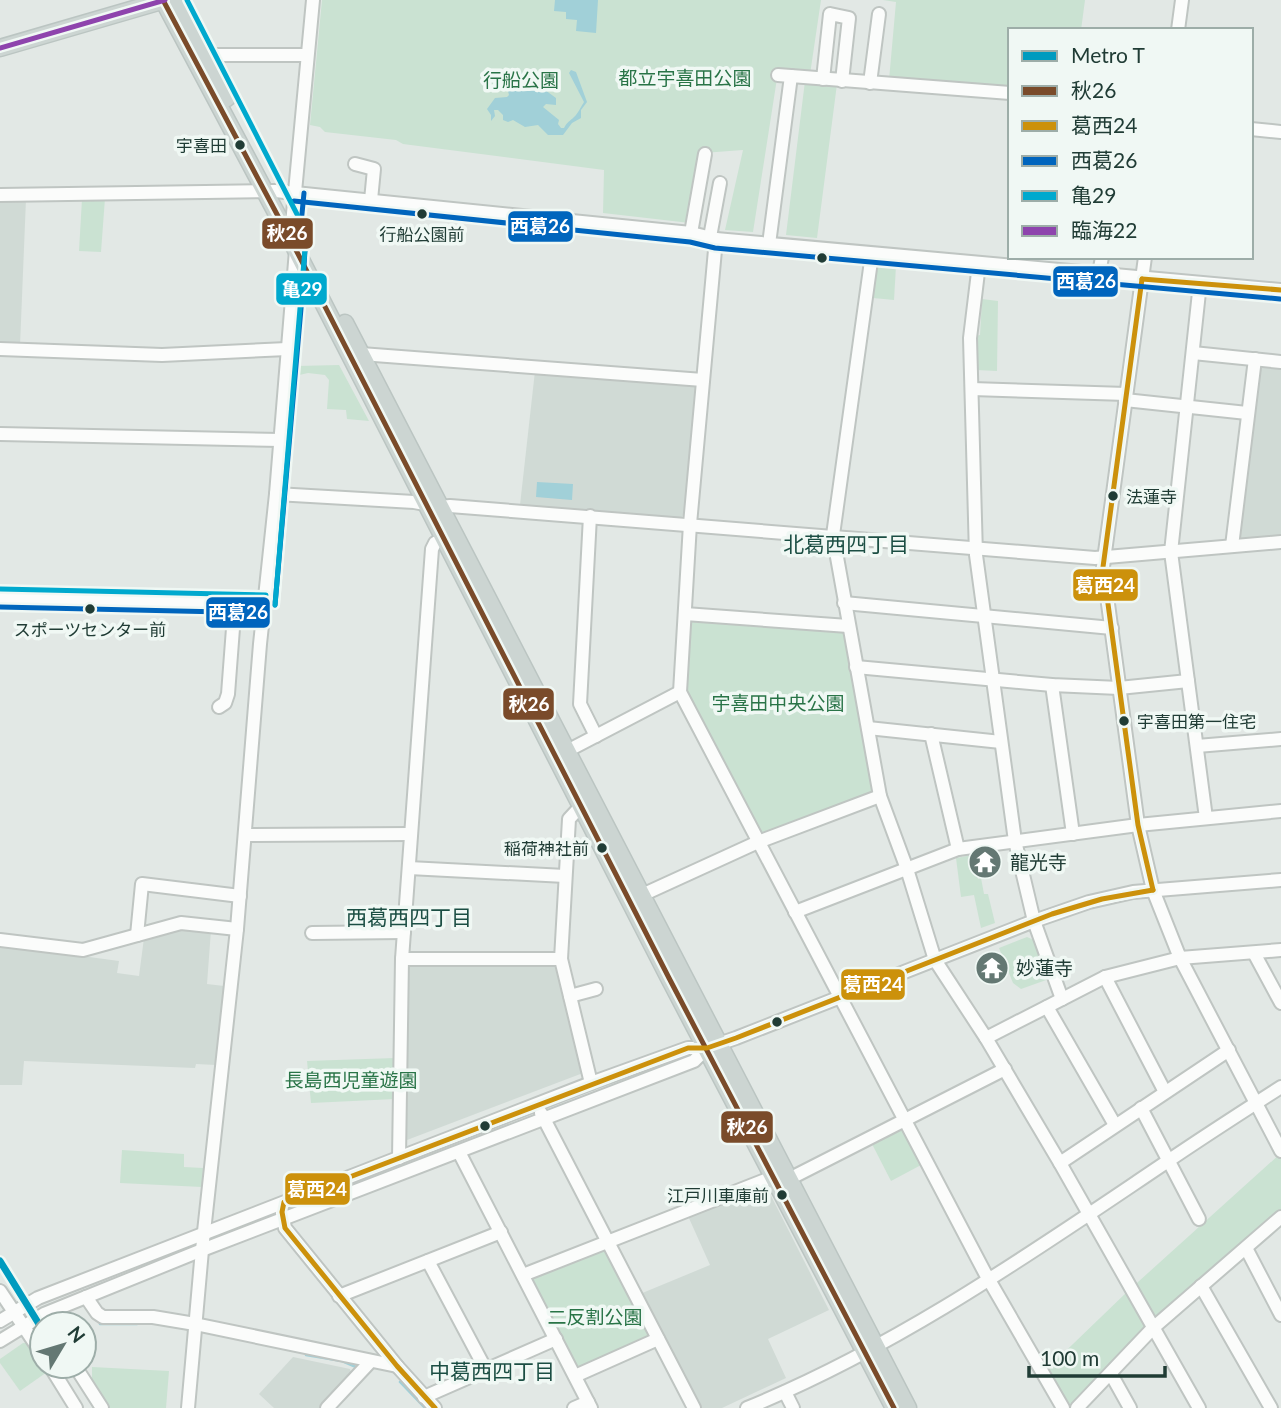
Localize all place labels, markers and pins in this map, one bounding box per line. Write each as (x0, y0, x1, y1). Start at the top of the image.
place label: 宇喜田 (176, 135, 227, 156)
marker: 宇喜田 (233, 138, 247, 152)
marker: 行船公園前 (415, 207, 429, 221)
place label: 行船公園前 (380, 224, 465, 245)
unlabelled marker (815, 251, 829, 265)
place label: 法蓮寺 (1126, 486, 1177, 507)
marker: 法蓮寺 (1106, 489, 1120, 503)
marker: スポーツセンター前 (83, 602, 97, 616)
place label: スポーツセンター前 (14, 619, 166, 640)
place label: 宇喜田第一住宅 (1137, 711, 1256, 732)
marker: 宇喜田第一住宅 (1117, 714, 1131, 728)
place label: 稲荷神社前 (504, 838, 589, 859)
marker: 稲荷神社前 (595, 841, 609, 855)
temple icon: 龍光寺 (966, 843, 1004, 881)
place label: 龍光寺 (1010, 850, 1067, 873)
temple icon: 妙蓮寺 (973, 949, 1011, 987)
place label: 妙蓮寺 (1016, 956, 1073, 979)
unlabelled marker (770, 1015, 784, 1029)
unlabelled marker (478, 1119, 492, 1133)
place label: 江戸川車庫前 (667, 1185, 769, 1206)
marker: 江戸川車庫前 (775, 1188, 789, 1202)

